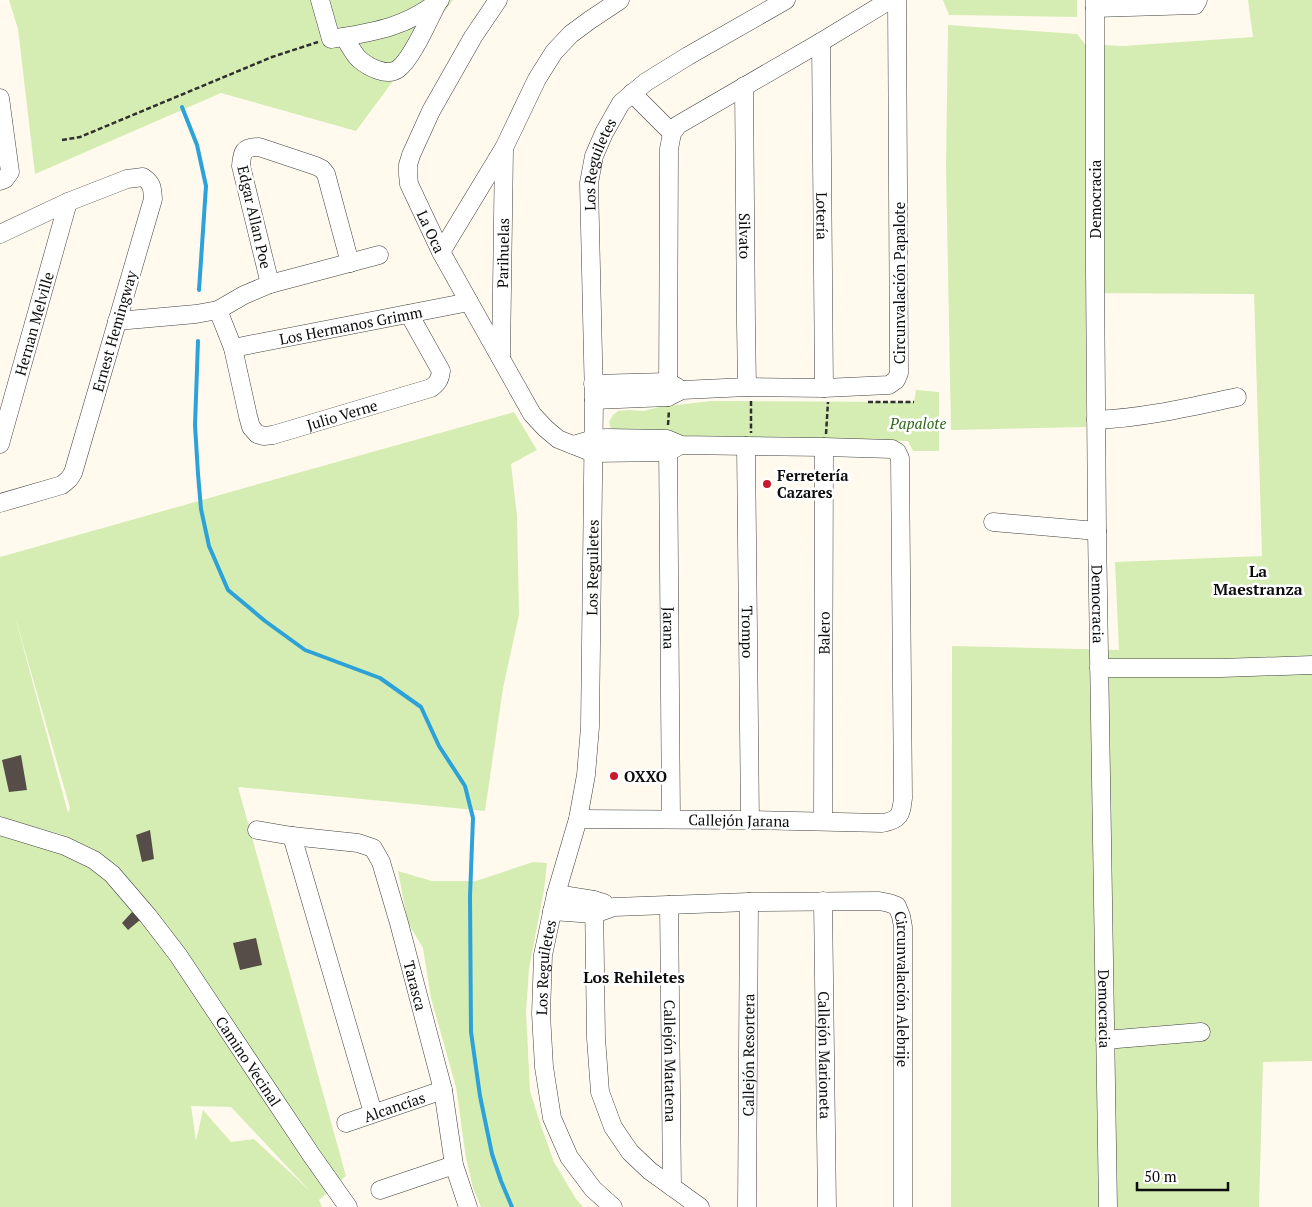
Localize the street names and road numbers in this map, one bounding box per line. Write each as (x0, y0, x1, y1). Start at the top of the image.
street label: Los Reguiletes (579, 114, 621, 211)
street label: Democracia (1085, 159, 1105, 238)
street label: Edgar Allan Poe (233, 163, 277, 271)
street label: Lotería (812, 192, 833, 240)
street label: Circunvalación Papalote (889, 202, 909, 364)
street label: La Oca (413, 207, 450, 257)
street label: Silvato (735, 213, 755, 259)
street label: Parihuelas (492, 218, 513, 288)
street label: Ernest Hemingway (87, 268, 141, 394)
street label: Hernan Melville (10, 269, 58, 378)
street label: Los Hermanos Grimm (278, 301, 424, 349)
street label: Julio Verne (304, 395, 380, 434)
street label: Los Reguiletes (581, 519, 603, 616)
street label: Democracia (1088, 564, 1109, 644)
street label: Trompo (738, 606, 758, 658)
street label: Jarana (659, 607, 680, 650)
street label: Balero (813, 612, 834, 654)
street label: Callejón Jarana (688, 809, 790, 831)
street label: Circunvalación Alebrije (890, 907, 913, 1067)
street label: Los Reguiletes (531, 918, 560, 1016)
street label: Tarasca (399, 958, 432, 1013)
street label: Democracia (1094, 969, 1115, 1049)
street label: Callejón Marioneta (814, 991, 836, 1119)
street label: Callejón Resortera (738, 993, 758, 1117)
street label: Callejón Matatena (660, 1000, 681, 1123)
street label: Camino Vecinal (212, 1012, 286, 1110)
street label: Alcancías (361, 1087, 428, 1126)

